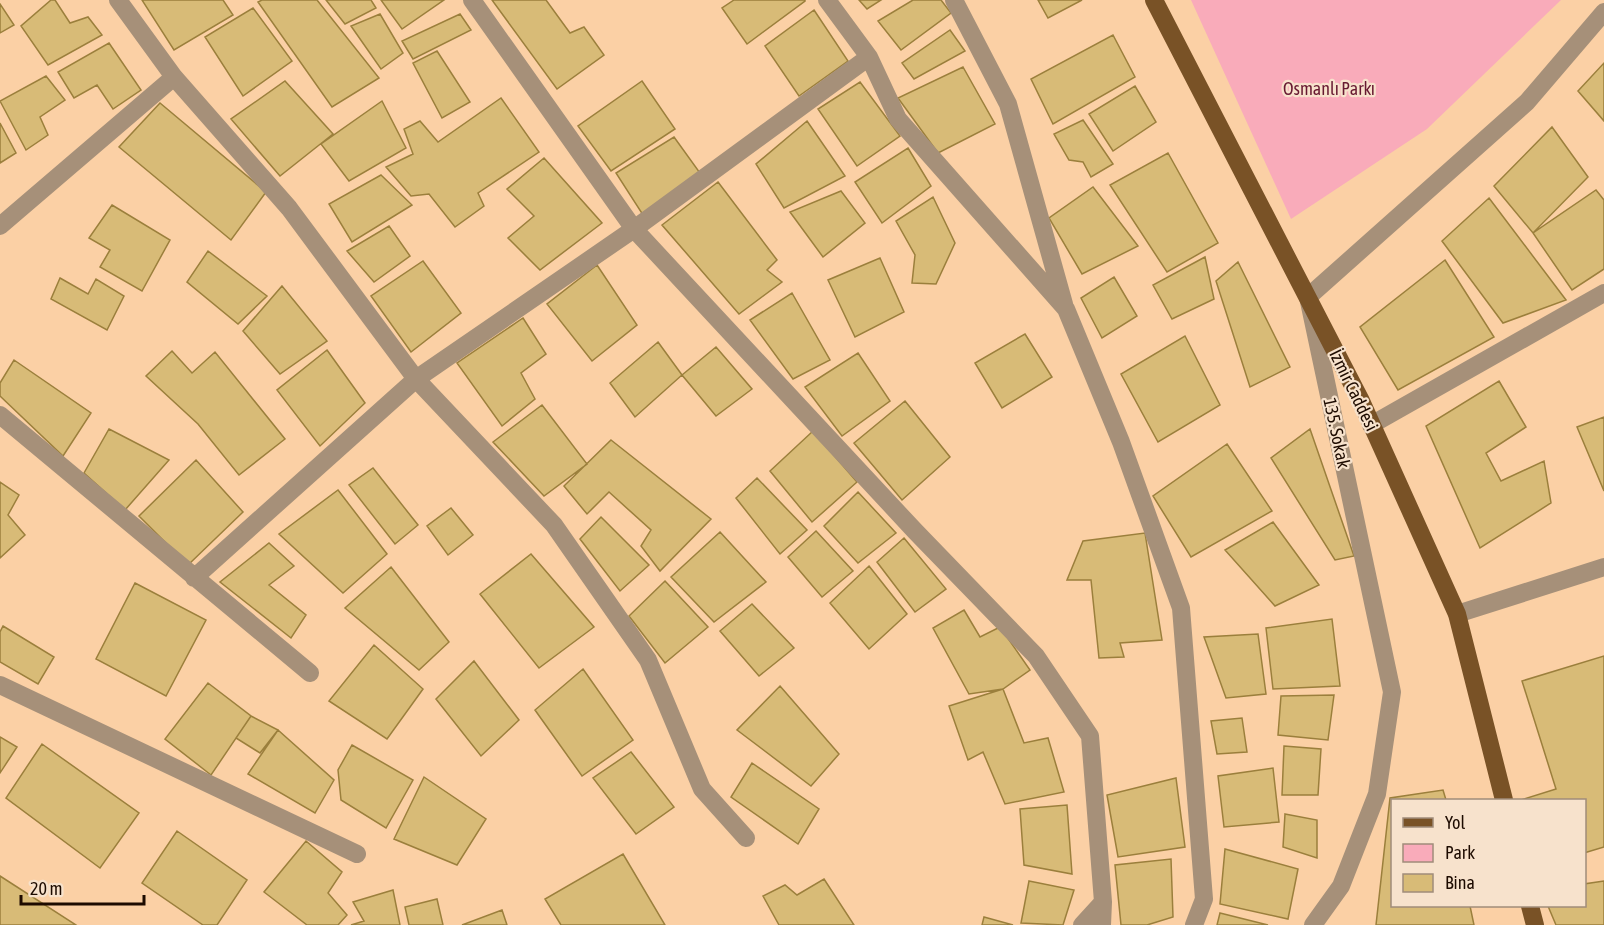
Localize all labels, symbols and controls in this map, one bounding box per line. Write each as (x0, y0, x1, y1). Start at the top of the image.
park label: Osmanlı Parkı (1283, 78, 1375, 99)
street label: İzmir Caddesi (1325, 346, 1383, 434)
street label: 135. Sokak (1319, 396, 1355, 470)
legend (1391, 799, 1586, 907)
text: Yol (1445, 812, 1465, 833)
text: Park (1445, 842, 1475, 863)
scale bar (21, 868, 144, 906)
text: Bina (1445, 872, 1475, 893)
text: 20 m (30, 878, 62, 899)

